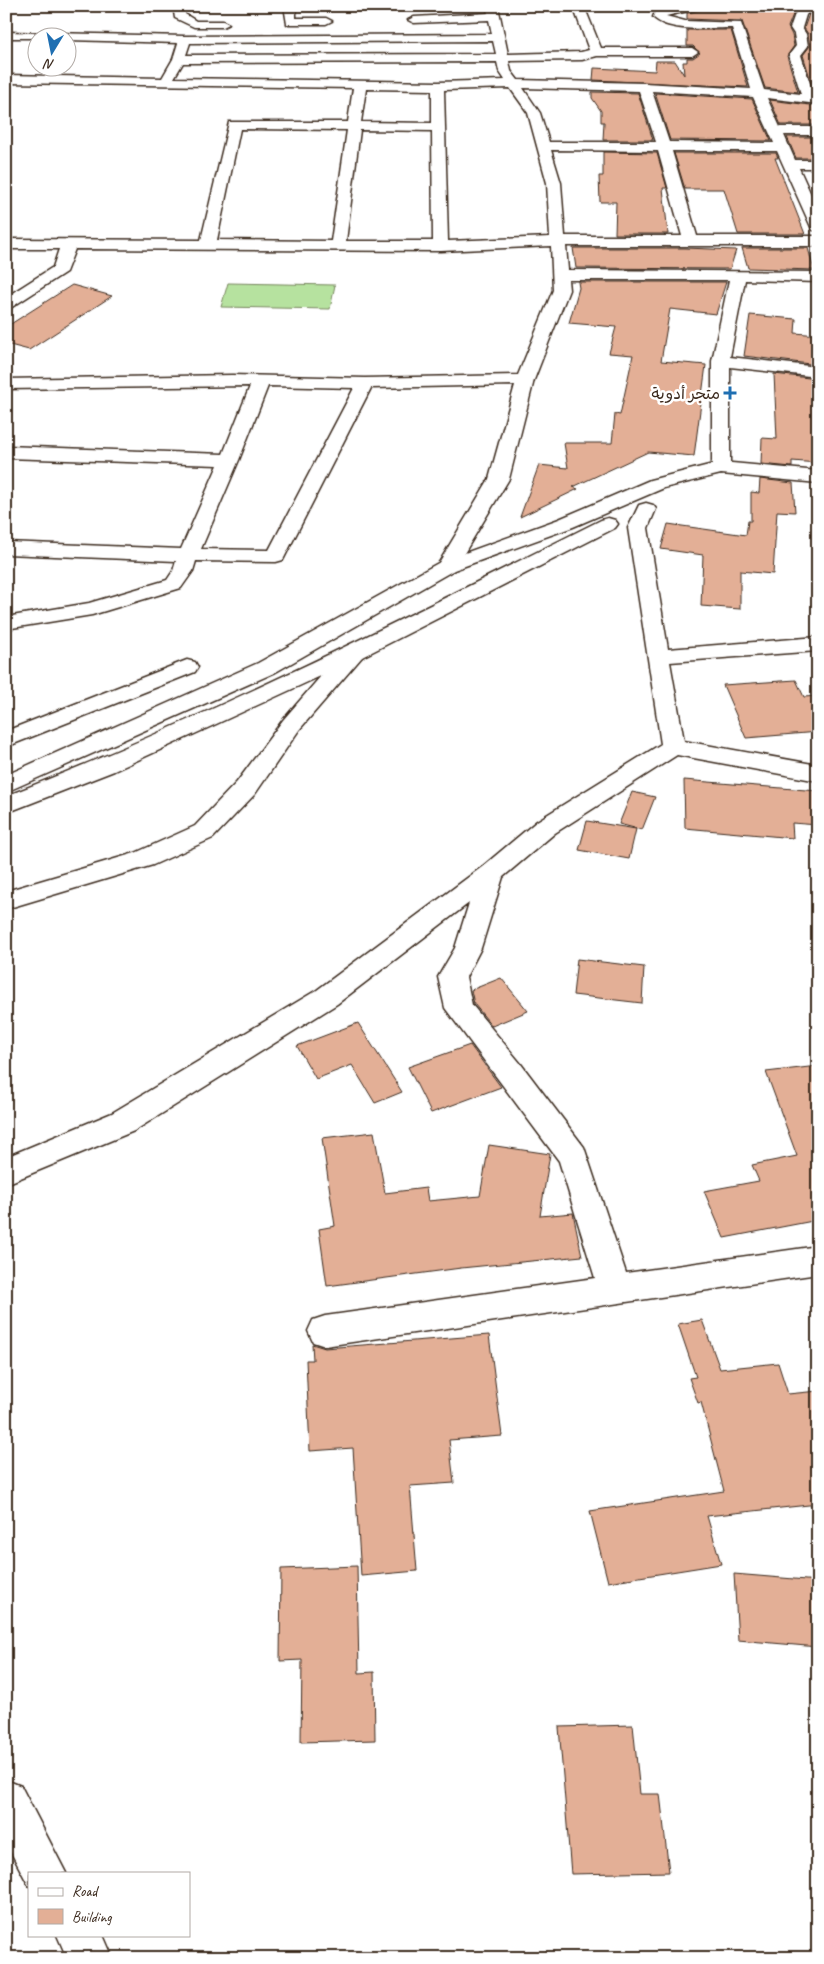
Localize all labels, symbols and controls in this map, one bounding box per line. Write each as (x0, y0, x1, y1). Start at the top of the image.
north arrow (28, 28, 78, 78)
text: N (42, 55, 56, 73)
place label: متجر أدوية (652, 384, 720, 404)
marker: متجر أدوية (724, 387, 736, 399)
legend (28, 1872, 190, 1936)
text: Road (72, 1882, 99, 1901)
text: Building (72, 1908, 112, 1927)

